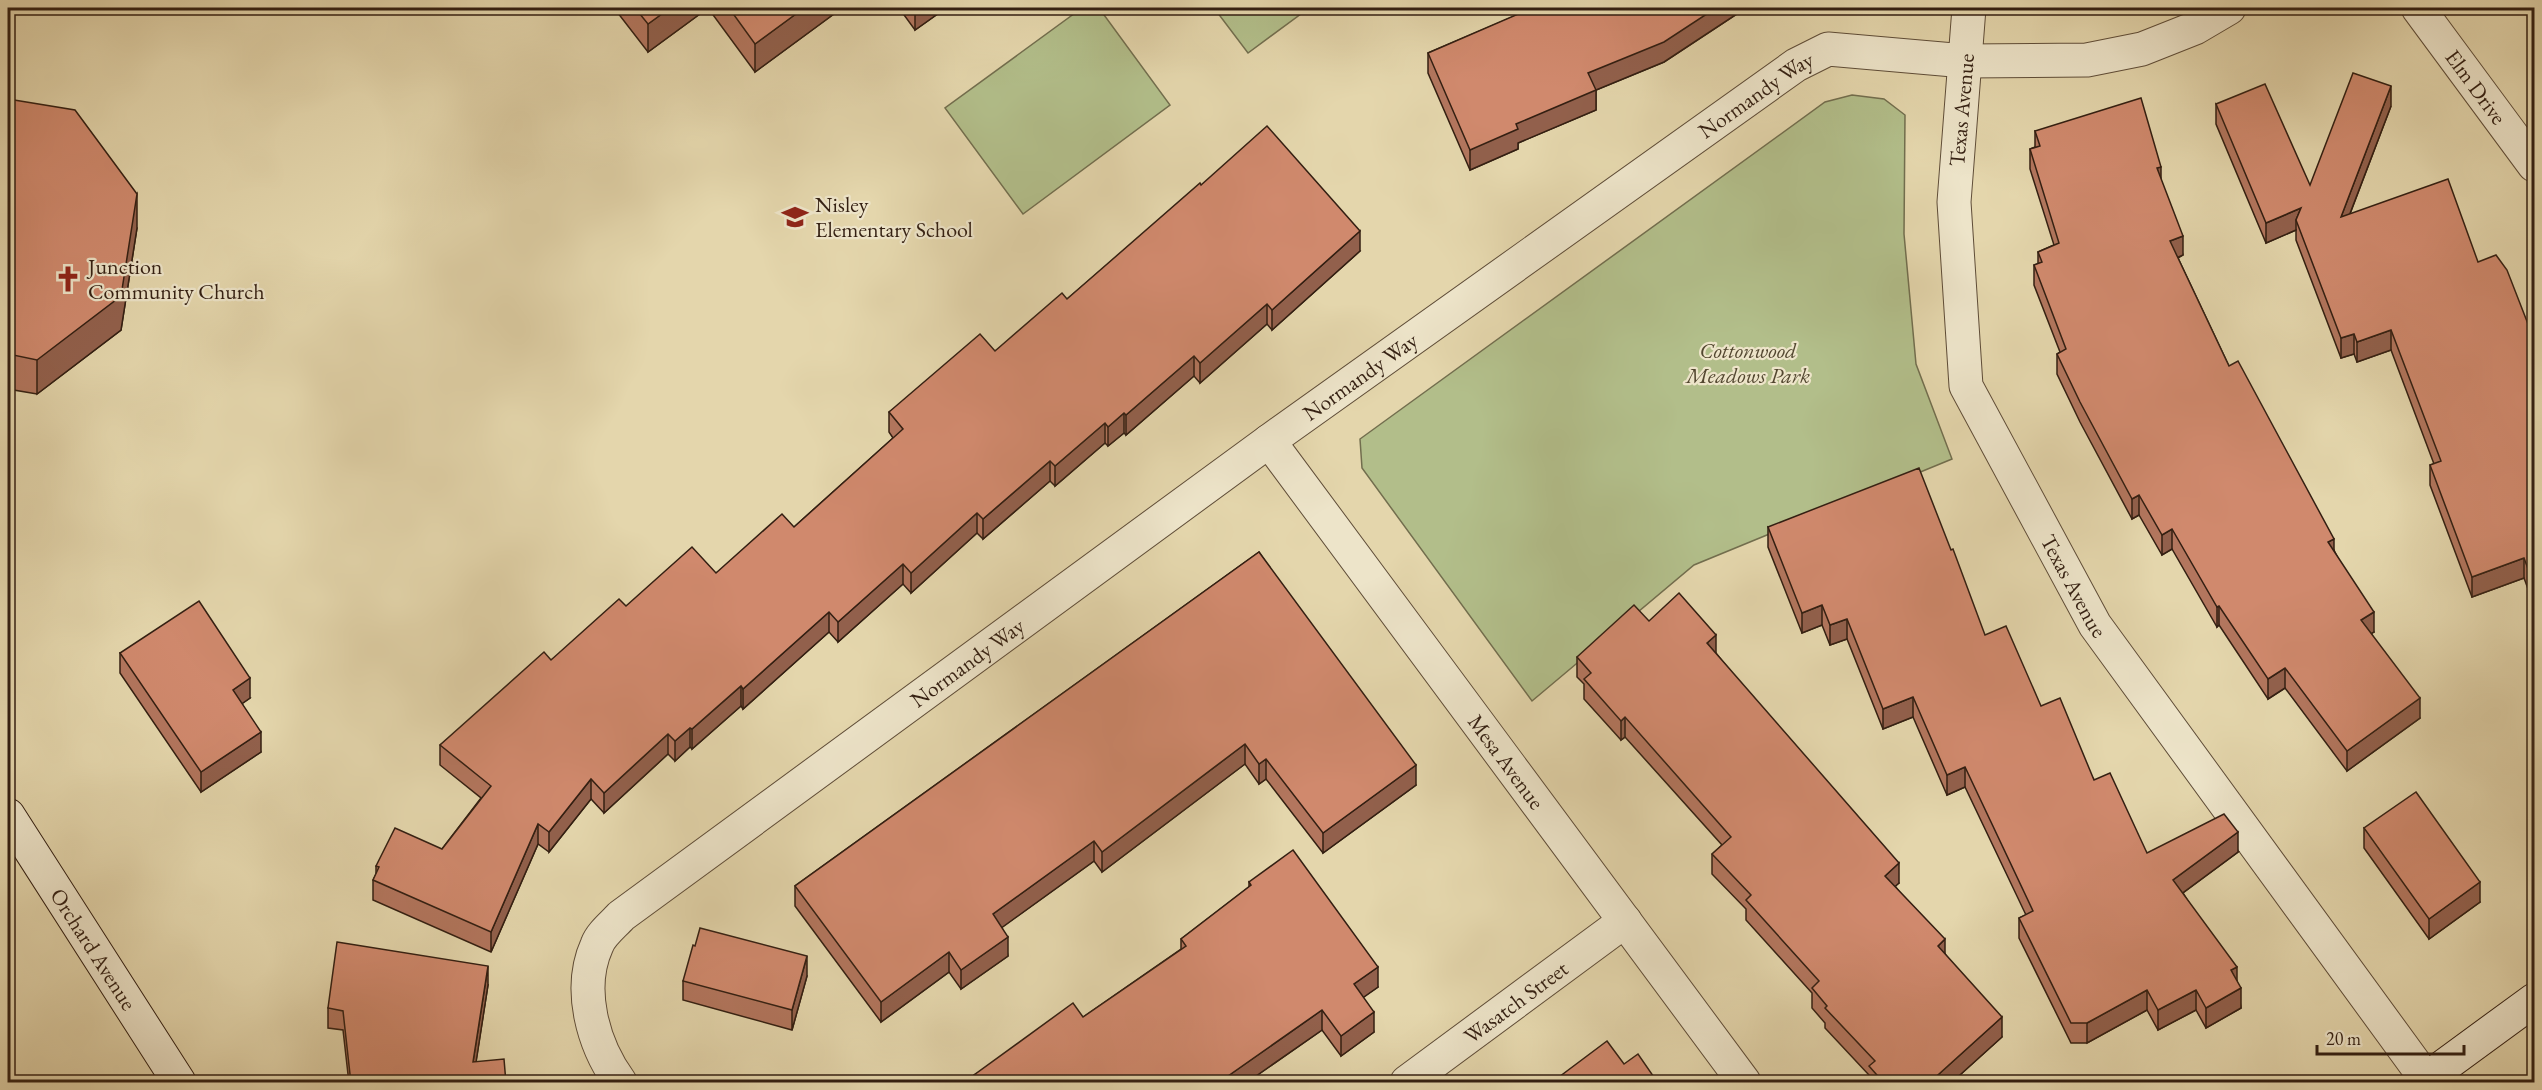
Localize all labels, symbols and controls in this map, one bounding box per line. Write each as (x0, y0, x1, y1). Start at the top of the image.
street label: Normandy Way (1693, 44, 1819, 145)
street label: Elm Drive (2439, 44, 2513, 131)
street label: Texas Avenue (1942, 52, 1981, 168)
place label: Nisley Elementary School (815, 190, 973, 244)
school or university icon: Nisley Elementary School (780, 202, 810, 232)
place label: Junction Community Church (86, 252, 264, 306)
church icon: Junction Community Church (53, 264, 83, 294)
street label: Normandy Way (1297, 325, 1424, 427)
park label: Cottonwood Meadows Park (1684, 336, 1810, 390)
street label: Texas Avenue (2034, 529, 2114, 644)
street label: Normandy Way (905, 611, 1030, 714)
street label: Mesa Avenue (1461, 708, 1551, 816)
street label: Orchard Avenue (44, 883, 143, 1016)
street label: Wasatch Street (1458, 954, 1574, 1050)
scale bar (2317, 1018, 2464, 1056)
text: 20 m (2326, 1027, 2361, 1050)

